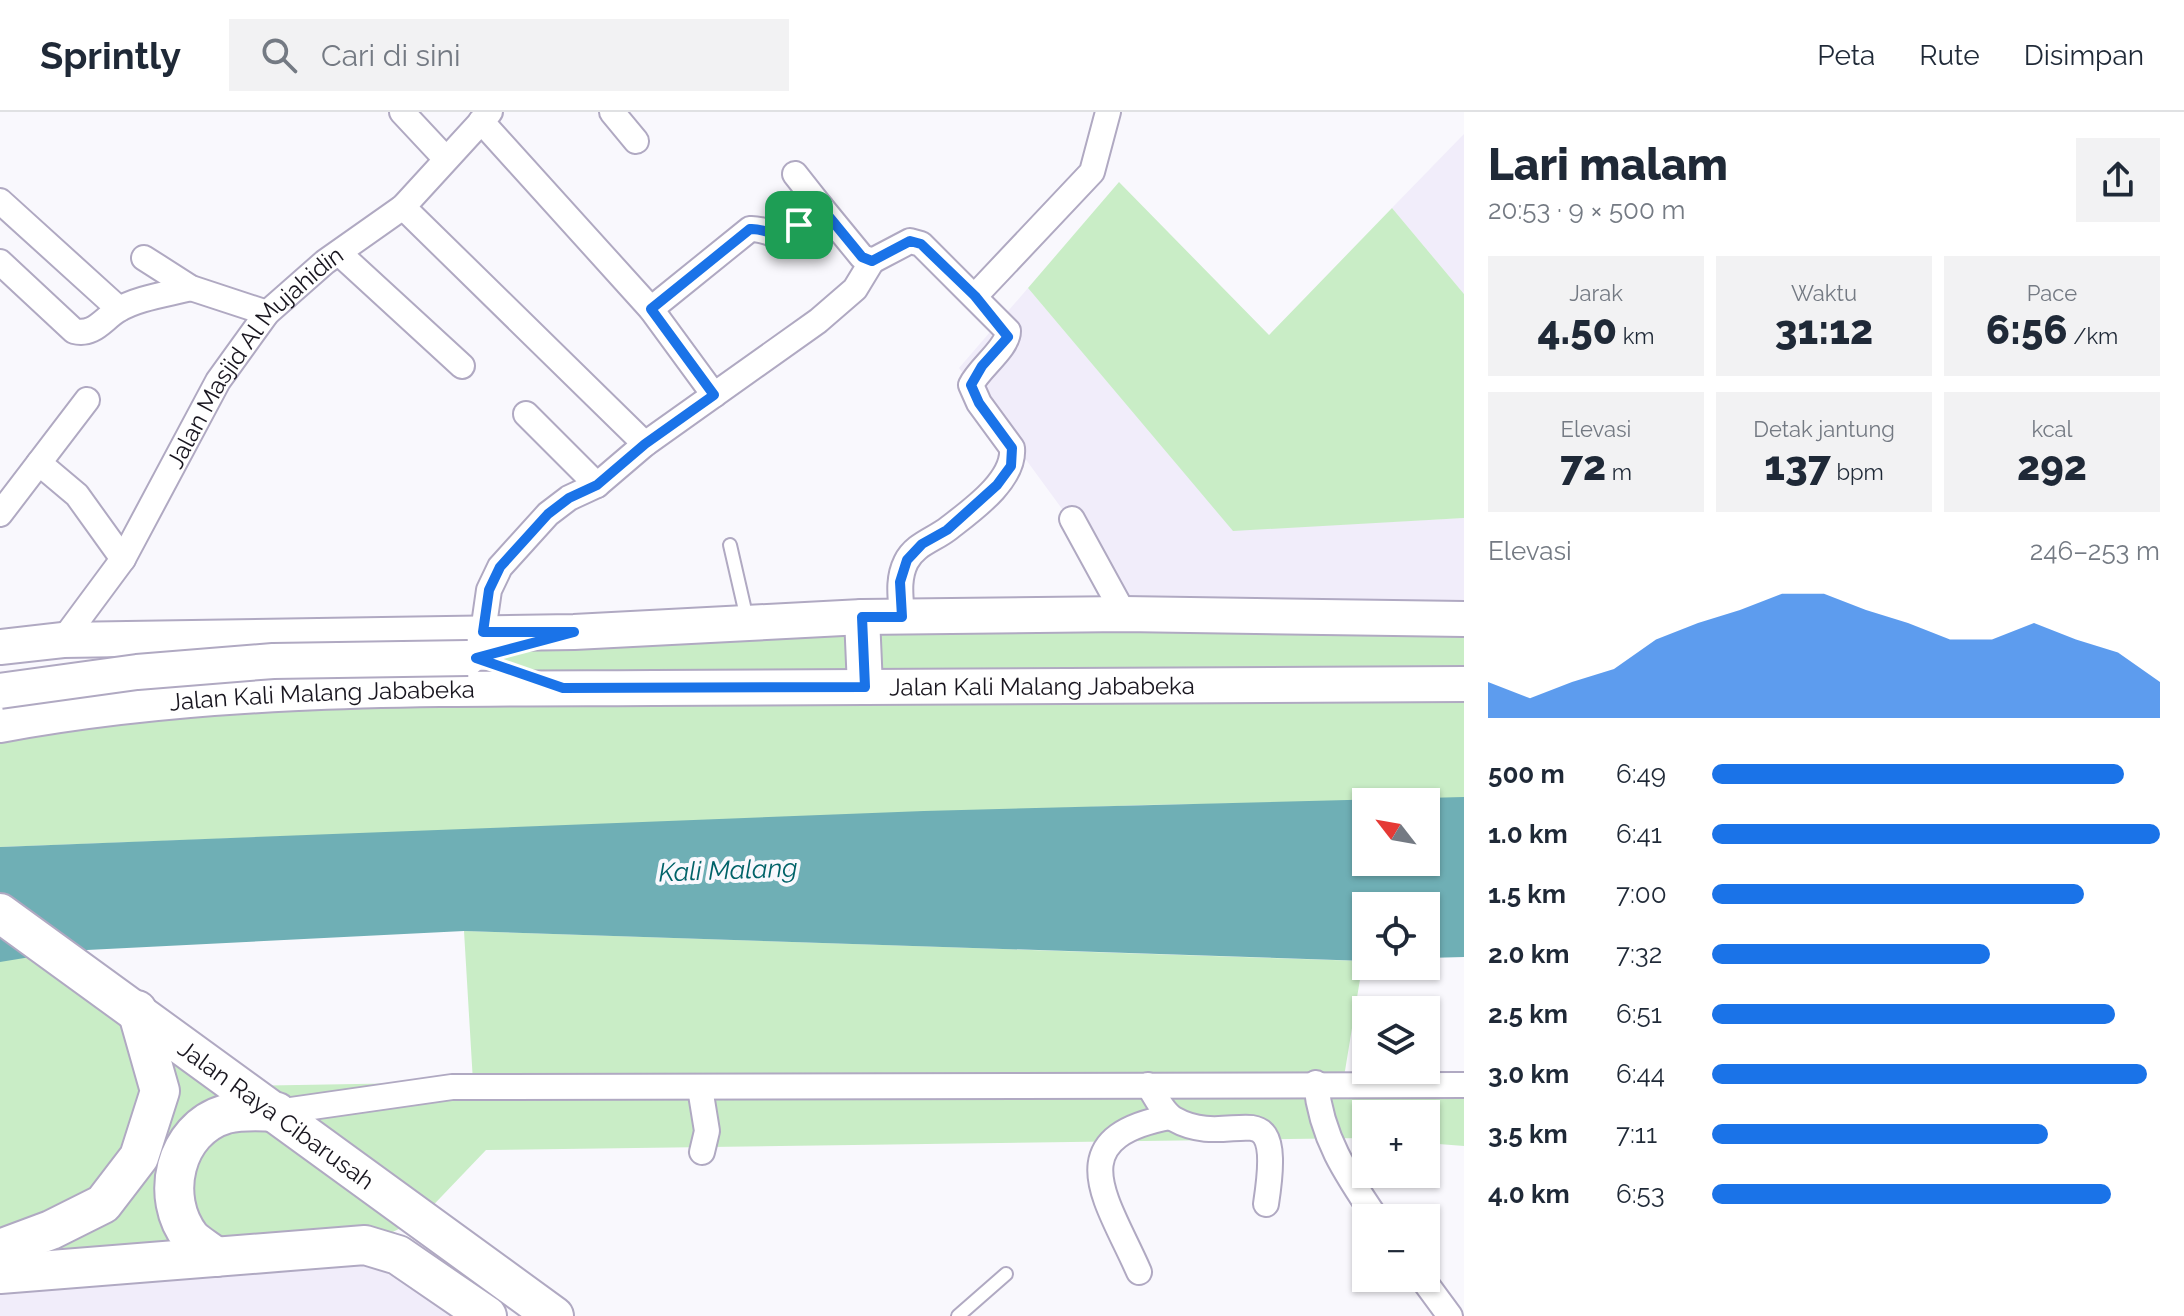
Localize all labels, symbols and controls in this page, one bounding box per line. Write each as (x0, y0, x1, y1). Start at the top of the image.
search box (229, 19, 789, 91)
text: Sprintly (40, 33, 181, 78)
icon: search (257, 33, 301, 77)
text: Cari di sini (321, 38, 461, 73)
text: Peta (1817, 39, 1875, 72)
text: Rute (1919, 39, 1980, 72)
text: Disimpan (2024, 39, 2144, 72)
button: share (2076, 138, 2160, 222)
text: Lari malam (1488, 139, 1728, 190)
pin (765, 191, 833, 259)
text: 20:53 · 9 × 500 m (1488, 195, 1685, 225)
icon: arrive (777, 203, 821, 247)
street label: Jalan Masjid Al Mujahidin (160, 240, 348, 473)
text: Jarak (1569, 280, 1623, 306)
text: Waktu (1791, 280, 1857, 306)
text: Pace (2027, 280, 2077, 306)
text: 4.50 (1537, 306, 1617, 353)
text: 31:12 (1775, 306, 1873, 353)
text: 6:56 (1986, 306, 2068, 353)
text: km (1617, 323, 1655, 349)
text: /km (2068, 323, 2118, 349)
text: Elevasi (1561, 416, 1631, 442)
text: Detak jantung (1753, 416, 1895, 442)
text: kcal (2031, 416, 2073, 442)
text: 72 (1560, 442, 1606, 489)
text: 137 (1764, 442, 1831, 489)
text: 292 (2017, 442, 2087, 489)
text: m (1606, 459, 1632, 485)
text: bpm (1831, 459, 1884, 485)
text: Elevasi (1488, 536, 1572, 566)
text: 246–253 m (2030, 536, 2160, 566)
street label: Jalan Kali Malang Jababeka (889, 671, 1195, 701)
street label: Jalan Kali Malang Jababeka (168, 674, 475, 716)
text: 500 m (1488, 759, 1565, 789)
text: 6:49 (1616, 759, 1666, 789)
north arrow (1352, 788, 1440, 876)
map controls (1352, 788, 1440, 1292)
text: 1.0 km (1488, 819, 1568, 849)
text: 6:41 (1616, 819, 1662, 849)
water label: Kali Malang (658, 853, 798, 887)
text: 1.5 km (1488, 879, 1566, 909)
text: 7:00 (1616, 879, 1667, 909)
button: locate (1352, 892, 1440, 980)
text: 2.0 km (1488, 939, 1569, 969)
text: 7:32 (1616, 939, 1662, 969)
button: layers (1352, 996, 1440, 1084)
text: 2.5 km (1488, 999, 1568, 1029)
text: 6:51 (1616, 999, 1662, 1029)
street label: Jalan Raya Cibarusah (173, 1033, 380, 1195)
text: 3.0 km (1488, 1059, 1569, 1089)
text: 6:44 (1616, 1059, 1665, 1089)
button: + (1352, 1100, 1440, 1188)
text: 3.5 km (1488, 1119, 1568, 1149)
text: 7:11 (1616, 1119, 1657, 1149)
text: 4.0 km (1488, 1179, 1570, 1209)
text: 6:53 (1616, 1179, 1665, 1209)
button: − (1352, 1204, 1440, 1292)

